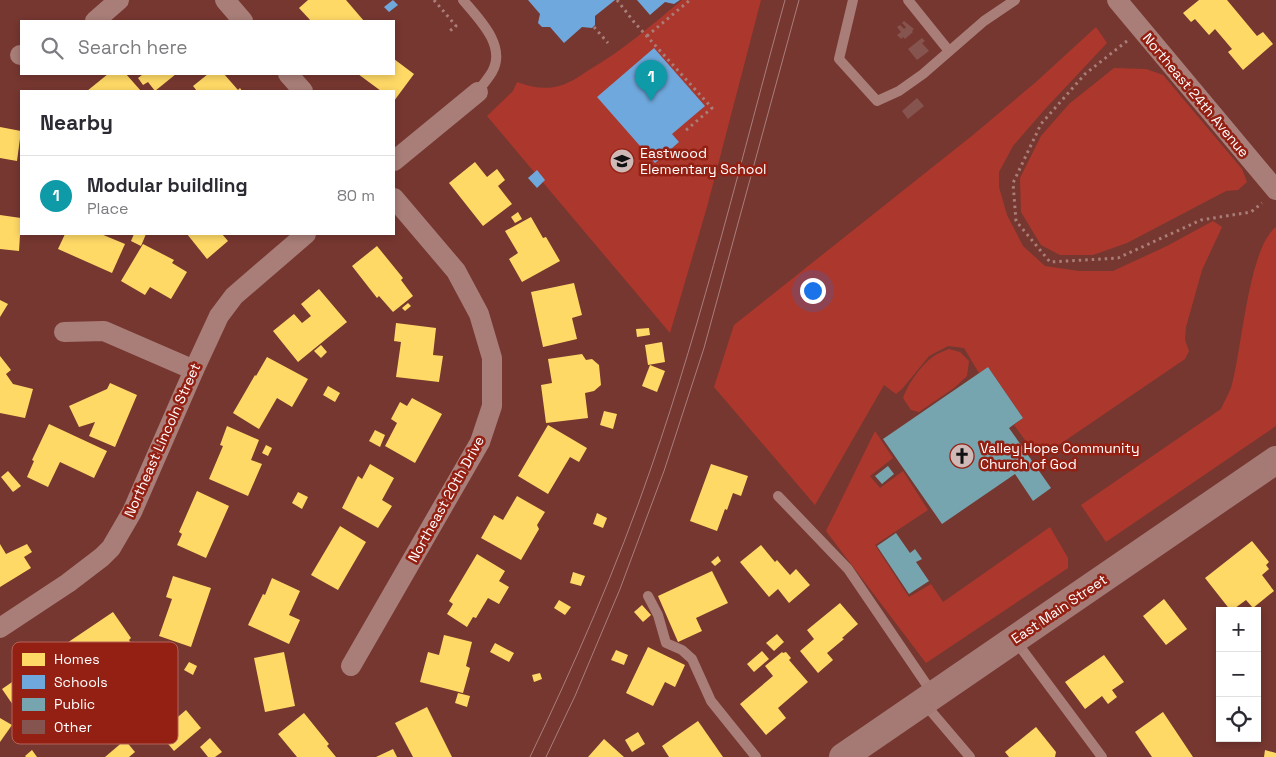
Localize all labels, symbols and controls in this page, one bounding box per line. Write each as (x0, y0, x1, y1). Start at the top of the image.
search box (20, 20, 395, 75)
street label: Northeast 24th Avenue (1139, 29, 1253, 161)
icon: search (38, 34, 66, 62)
text: Search here (78, 35, 188, 60)
pin: 1 (635, 60, 667, 101)
text: Nearby (40, 109, 113, 136)
place label: Eastwood Elementary School (640, 144, 766, 178)
school or university icon: Eastwood Elementary School (609, 148, 635, 174)
text: Modular buildling (87, 173, 248, 198)
text: 1 (52, 185, 60, 206)
text: 80 m (337, 185, 375, 206)
text: Place (87, 198, 129, 219)
your location (800, 278, 826, 304)
street label: Northeast Lincoln Street (120, 360, 204, 520)
street label: Northeast 20th Drive (404, 433, 488, 565)
place label: Valley Hope Community Church of God (980, 439, 1139, 473)
church icon: Valley Hope Community Church of God (949, 443, 975, 469)
street label: East Main Street (1008, 570, 1110, 648)
map controls (1216, 607, 1261, 742)
button: + (1216, 607, 1261, 652)
legend (12, 642, 178, 744)
text: Homes (54, 650, 100, 668)
button: − (1216, 652, 1261, 697)
text: Schools (54, 673, 108, 691)
text: Public (54, 695, 95, 713)
button: locate (1216, 697, 1261, 742)
text: Other (54, 718, 92, 736)

